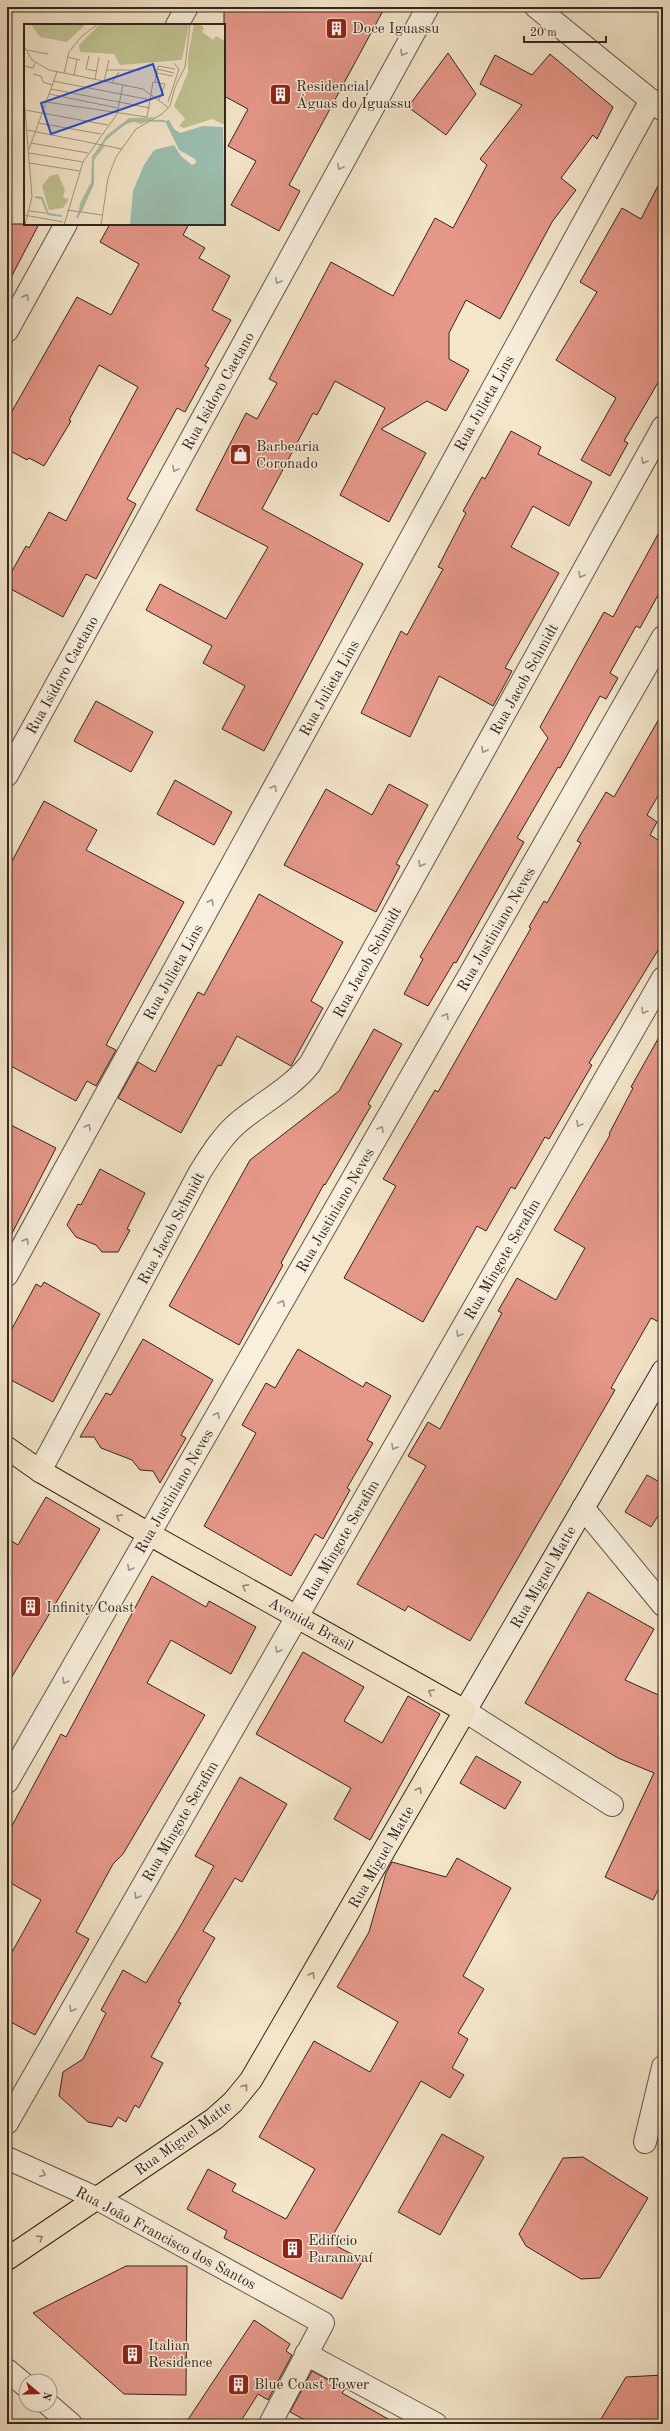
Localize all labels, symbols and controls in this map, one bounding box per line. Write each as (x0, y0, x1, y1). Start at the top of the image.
building icon: Doce Iguassu (324, 15, 350, 41)
scale bar (524, 18, 606, 44)
place label: Doce Iguassu (352, 22, 439, 37)
inset map (24, 24, 225, 225)
text: 20 m (530, 27, 557, 39)
one-way arrow (400, 49, 408, 57)
place label: Residencial Águas do Iguassu (296, 80, 412, 112)
building icon: Residencial Águas do Iguassu (267, 82, 293, 108)
one-way arrow (338, 163, 345, 171)
one-way arrow (275, 277, 283, 285)
one-way arrow (21, 293, 29, 301)
street label: Rua Isidoro Caetano (181, 330, 258, 453)
street label: Rua Julieta Lins (453, 353, 518, 454)
place label: Barbearia Coronado (256, 440, 320, 472)
shop icon: Barbearia Coronado (228, 442, 254, 468)
one-way arrow (642, 457, 649, 464)
one-way arrow (172, 465, 180, 472)
one-way arrow (579, 571, 586, 578)
street label: Rua Isidoro Caetano (25, 614, 102, 737)
street label: Rua Jacob Schmidt (489, 622, 562, 738)
street label: Rua Julieta Lins (298, 638, 363, 739)
one-way arrow (482, 746, 489, 753)
one-way arrow (269, 785, 276, 792)
one-way arrow (419, 860, 426, 867)
street label: Rua Justiniano Neves (456, 865, 539, 994)
one-way arrow (207, 899, 214, 906)
street label: Rua Jacob Schmidt (332, 905, 405, 1021)
street label: Rua Julieta Lins (142, 922, 207, 1023)
one-way arrow (641, 1007, 648, 1014)
one-way arrow (441, 1013, 448, 1020)
one-way arrow (576, 1120, 584, 1127)
one-way arrow (84, 1124, 91, 1131)
one-way arrow (377, 1126, 384, 1133)
street label: Rua Justiniano Neves (295, 1146, 378, 1275)
street label: Rua Jacob Schmidt (136, 1170, 208, 1287)
street label: Rua Mingote Serafim (463, 1197, 544, 1323)
one-way arrow (21, 1238, 28, 1245)
one-way arrow (277, 1299, 284, 1307)
one-way arrow (456, 1330, 463, 1337)
one-way arrow (213, 1412, 220, 1419)
street label: Rua Justiniano Neves (134, 1427, 217, 1556)
one-way arrow (392, 1443, 399, 1450)
street label: Rua Mingote Serafim (302, 1478, 383, 1604)
one-way arrow (116, 1514, 123, 1521)
street label: Rua Miguel Matte (509, 1524, 580, 1632)
one-way arrow (127, 1564, 134, 1571)
one-way arrow (242, 1584, 249, 1592)
building icon: Infinity Coast (17, 1594, 43, 1620)
street label: Avenida Brasil (265, 1596, 355, 1655)
place label: Infinity Coast (46, 1601, 134, 1616)
one-way arrow (275, 1646, 282, 1653)
one-way arrow (63, 1677, 70, 1684)
one-way arrow (428, 1690, 435, 1697)
street label: Rua Mingote Serafim (141, 1759, 222, 1885)
one-way arrow (415, 1787, 422, 1794)
street label: Rua Miguel Matte (347, 1804, 418, 1912)
one-way arrow (134, 1892, 141, 1899)
one-way arrow (307, 1972, 314, 1979)
one-way arrow (70, 2005, 77, 2012)
one-way arrow (241, 2085, 248, 2092)
street label: Rua Miguel Matte (133, 2099, 235, 2179)
one-way arrow (38, 2169, 46, 2177)
street label: Rua João Francisco dos Santos (73, 2185, 258, 2293)
place label: Edifício Paranavaí (308, 2234, 373, 2266)
one-way arrow (35, 2236, 42, 2243)
building icon: Edifício Paranavaí (280, 2236, 306, 2262)
place label: Italian Residence (148, 2339, 213, 2371)
building icon: Italian Residence (119, 2341, 145, 2367)
building icon: Blue Coast Tower (225, 2371, 251, 2397)
north arrow (18, 2373, 58, 2413)
place label: Blue Coast Tower (254, 2378, 369, 2393)
text: N (39, 2390, 53, 2402)

